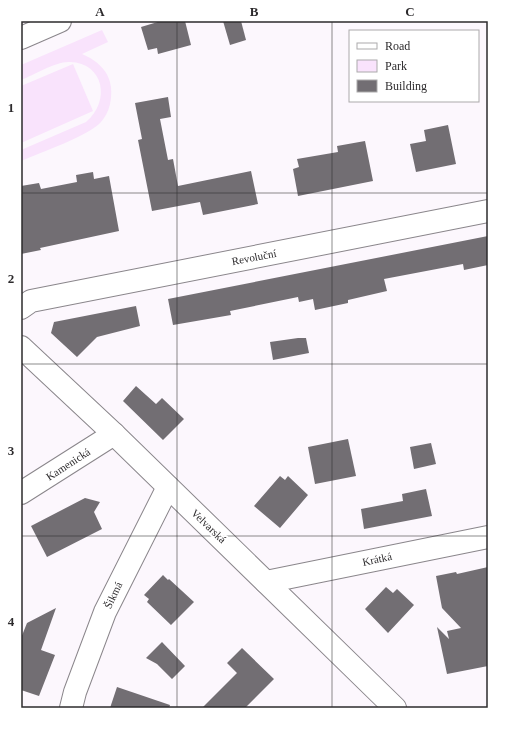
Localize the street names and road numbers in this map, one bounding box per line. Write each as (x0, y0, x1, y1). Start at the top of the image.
street label: Revoluční (231, 247, 277, 267)
street label: Kamenická (44, 445, 92, 483)
street label: Velvarská (189, 507, 229, 545)
street label: Krátká (361, 550, 393, 568)
street label: Šikmá (101, 580, 125, 610)

